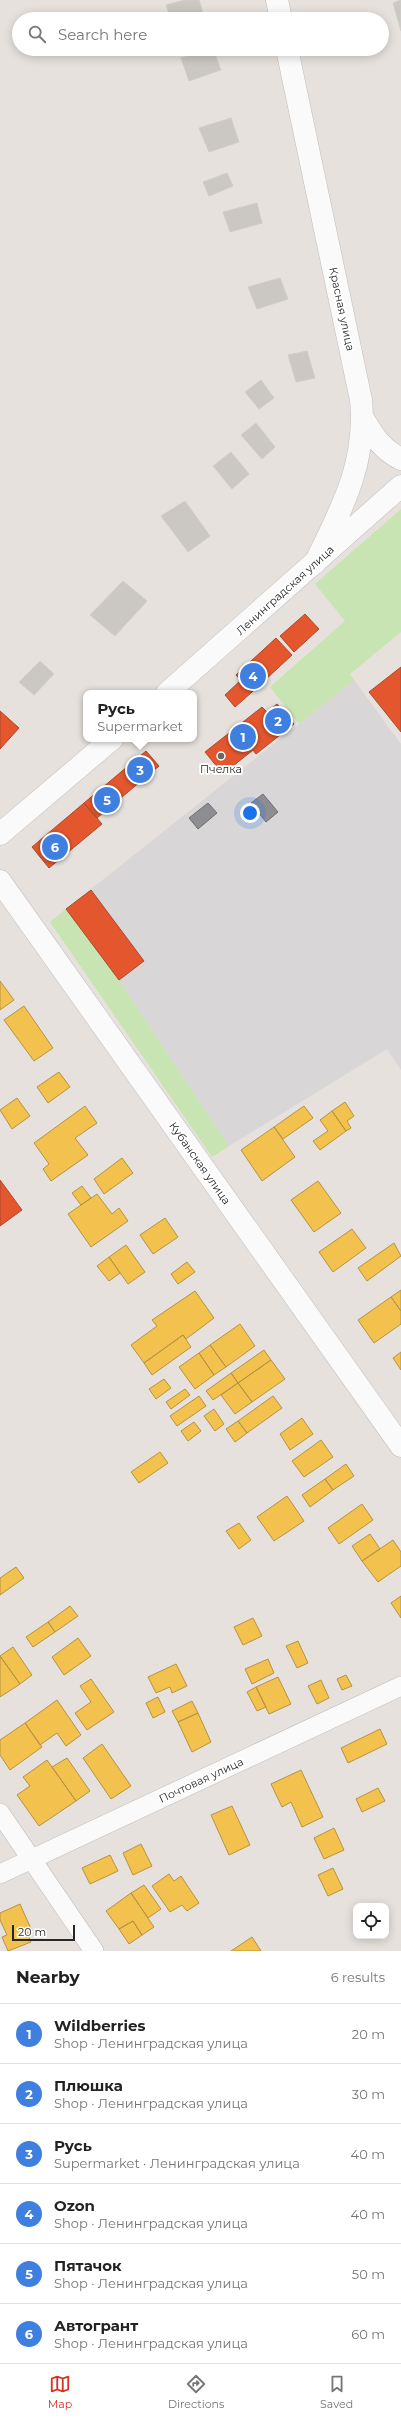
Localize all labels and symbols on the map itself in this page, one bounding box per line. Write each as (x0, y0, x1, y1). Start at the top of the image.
street label: Красная улица (326, 266, 358, 352)
street label: Ленинградская улица (233, 542, 337, 638)
pin: 4 (240, 661, 266, 691)
pin: 2 (265, 706, 291, 736)
pin: 1 (230, 722, 256, 752)
marker: Пчелка (216, 751, 226, 761)
pin: 3 (127, 755, 153, 785)
place label: Пчелка (200, 762, 242, 776)
pin: 5 (94, 785, 120, 815)
your location (240, 803, 260, 823)
pin: 6 (42, 832, 68, 862)
street label: Кубанская улица (166, 1119, 234, 1207)
street label: Почтовая улица (157, 1754, 245, 1806)
scale bar (12, 1923, 75, 1942)

